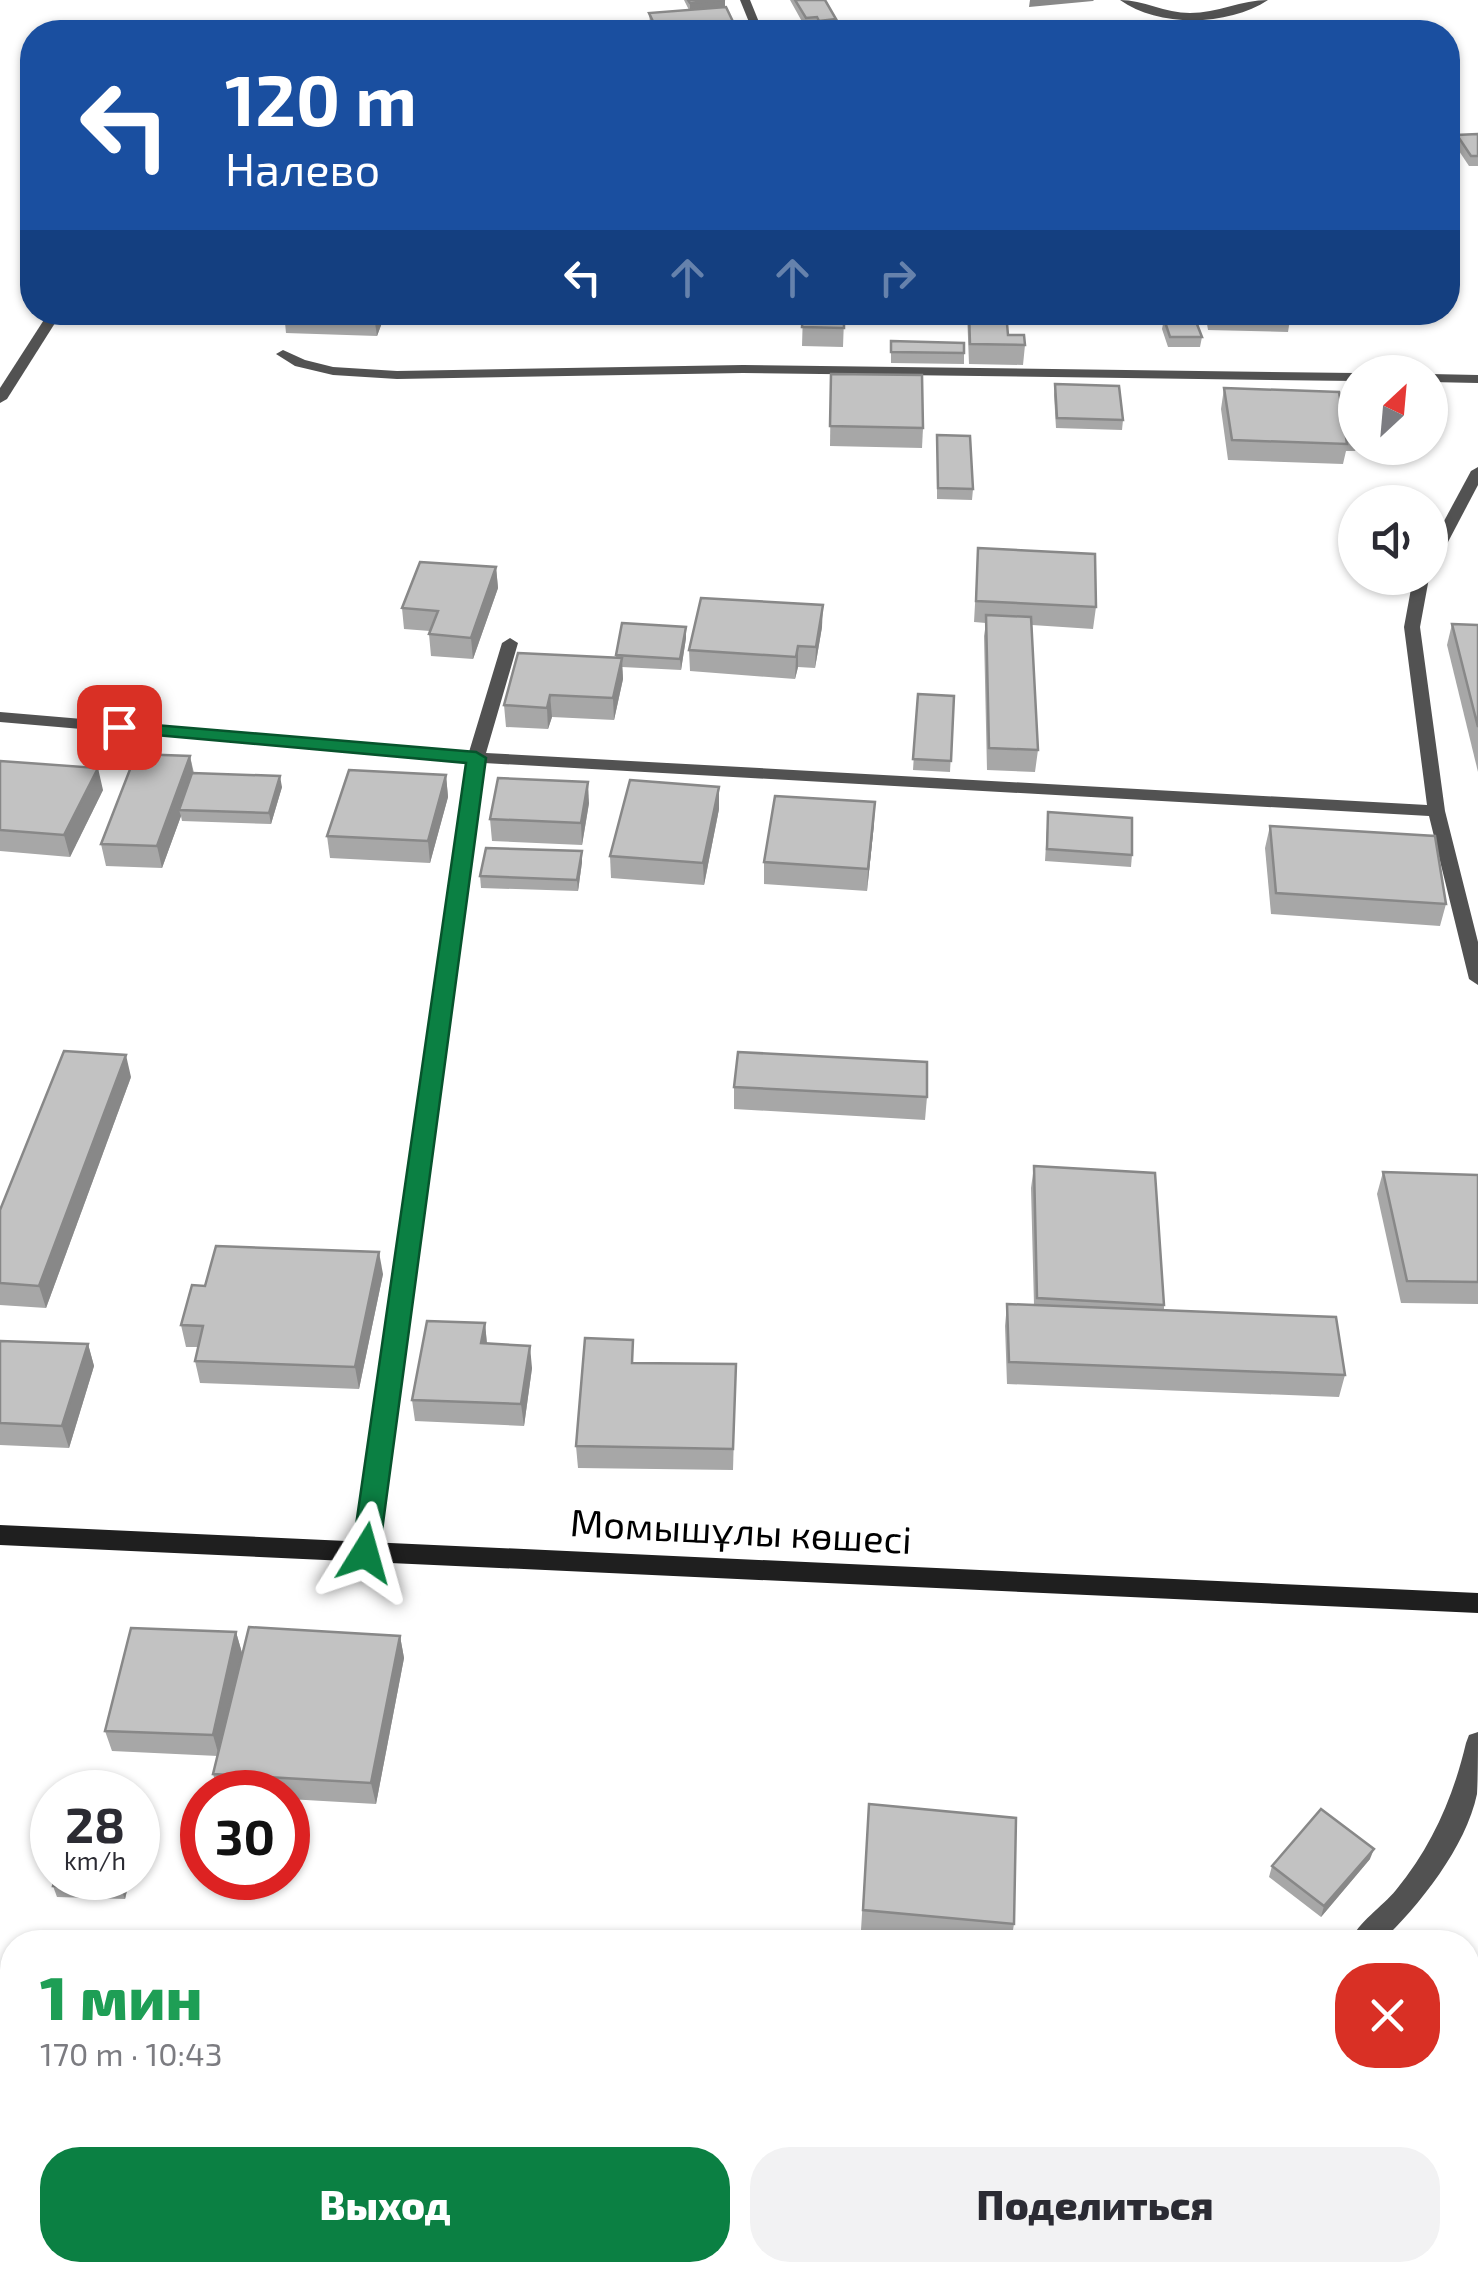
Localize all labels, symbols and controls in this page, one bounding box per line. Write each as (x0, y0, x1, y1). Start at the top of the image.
text: 120 m (225, 56, 417, 140)
icon: left (60, 60, 190, 190)
text: Налево (225, 141, 380, 195)
icon: left (555, 250, 610, 305)
icon: ahead (660, 250, 715, 305)
icon: ahead (765, 250, 820, 305)
icon: right (870, 250, 925, 305)
north arrow (1338, 355, 1448, 465)
map controls (1338, 355, 1448, 595)
button: sound (1338, 485, 1448, 595)
pin (77, 685, 162, 770)
icon: arrive (92, 700, 147, 755)
street label: Момышұлы көшесі (569, 1498, 913, 1562)
position arrow (313, 1501, 417, 1605)
speed limit sign: 30 (180, 1770, 310, 1900)
text: 28 (65, 1793, 125, 1853)
text: km/h (64, 1845, 126, 1875)
text: 1 мин (40, 1960, 203, 2032)
button: close (1335, 1963, 1440, 2068)
text: 170 m · 10:43 (40, 2034, 222, 2072)
button: Выход (40, 2147, 730, 2262)
button: Поделиться (750, 2147, 1440, 2262)

